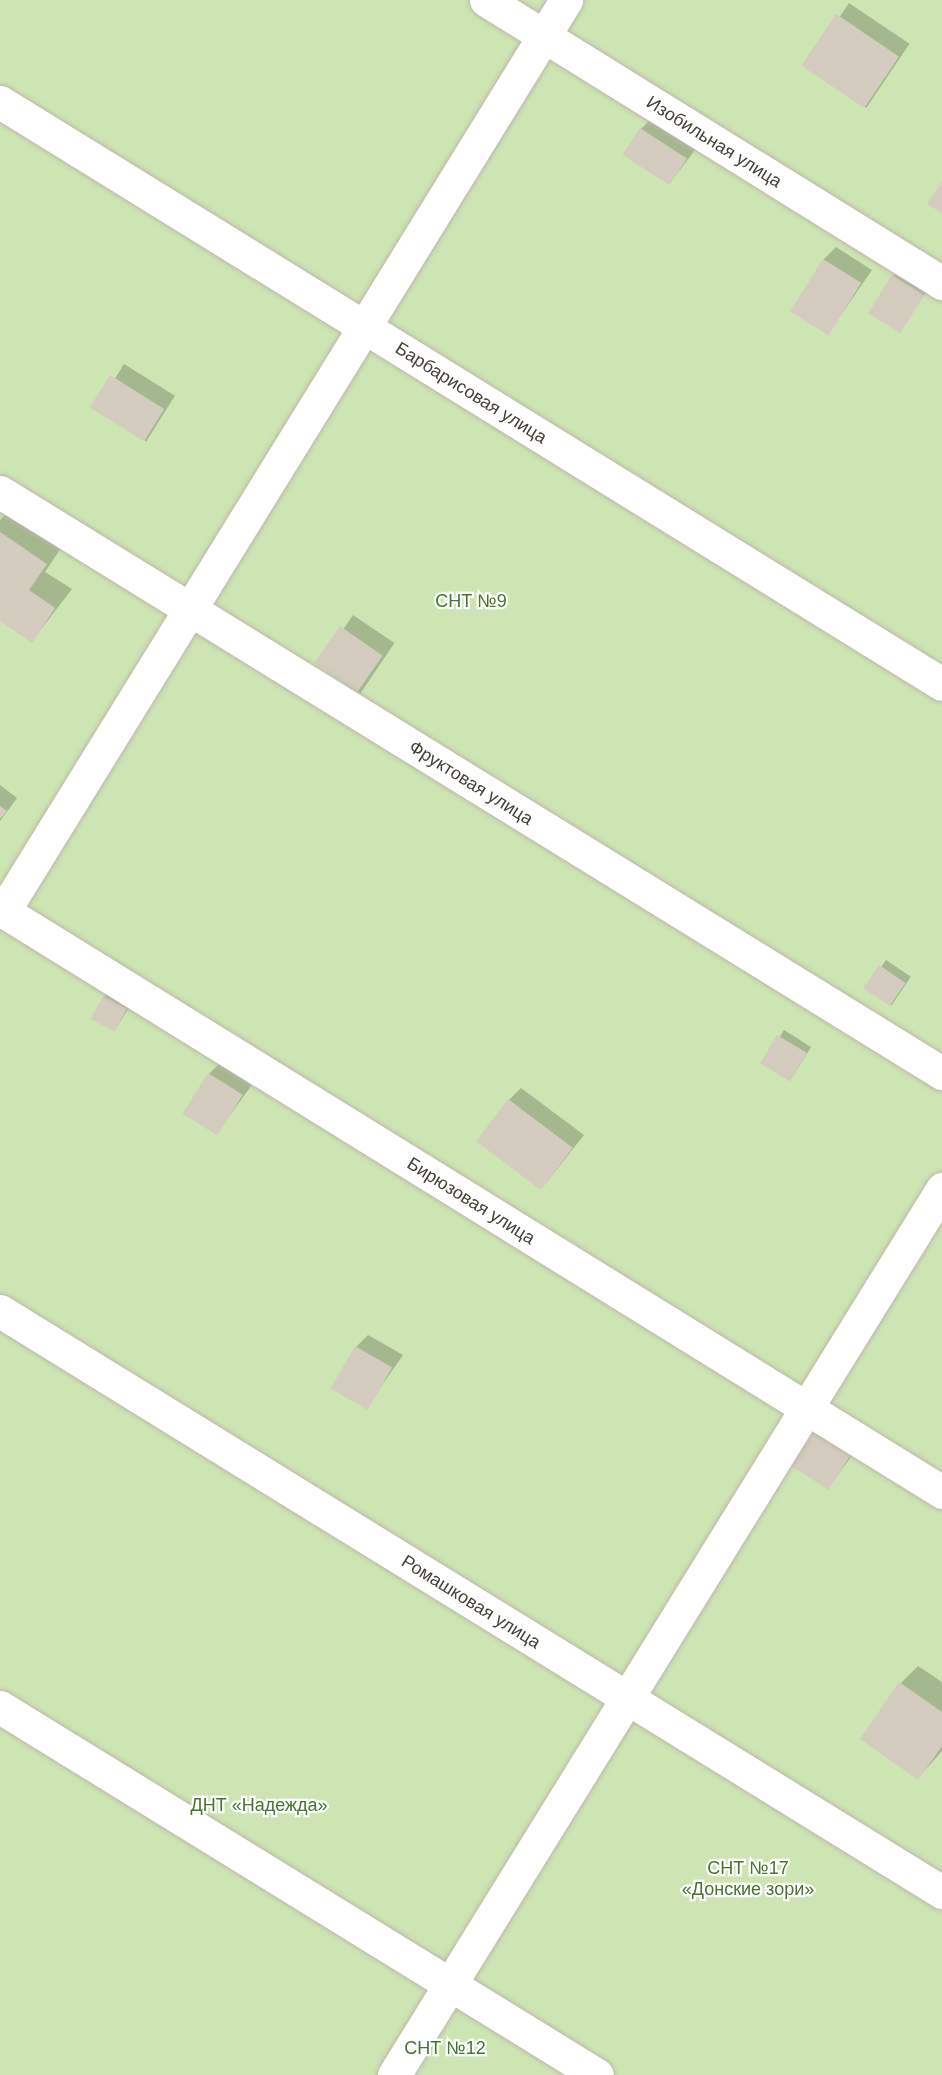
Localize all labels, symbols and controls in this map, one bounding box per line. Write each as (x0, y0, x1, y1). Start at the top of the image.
street label: Изобильная улица (642, 92, 786, 192)
street label: Барбарисовая улица (391, 338, 551, 448)
park label: СНТ №9 (435, 590, 507, 612)
street label: Фруктовая улица (405, 736, 537, 830)
street label: Бирюзовая улица (403, 1153, 539, 1249)
street label: Ромашковая улица (398, 1551, 544, 1653)
park label: ДНТ «Надежда» (190, 1794, 328, 1816)
park label: СНТ №17 «Донские зори» (682, 1858, 814, 1900)
park label: СНТ №12 (404, 2037, 486, 2059)

